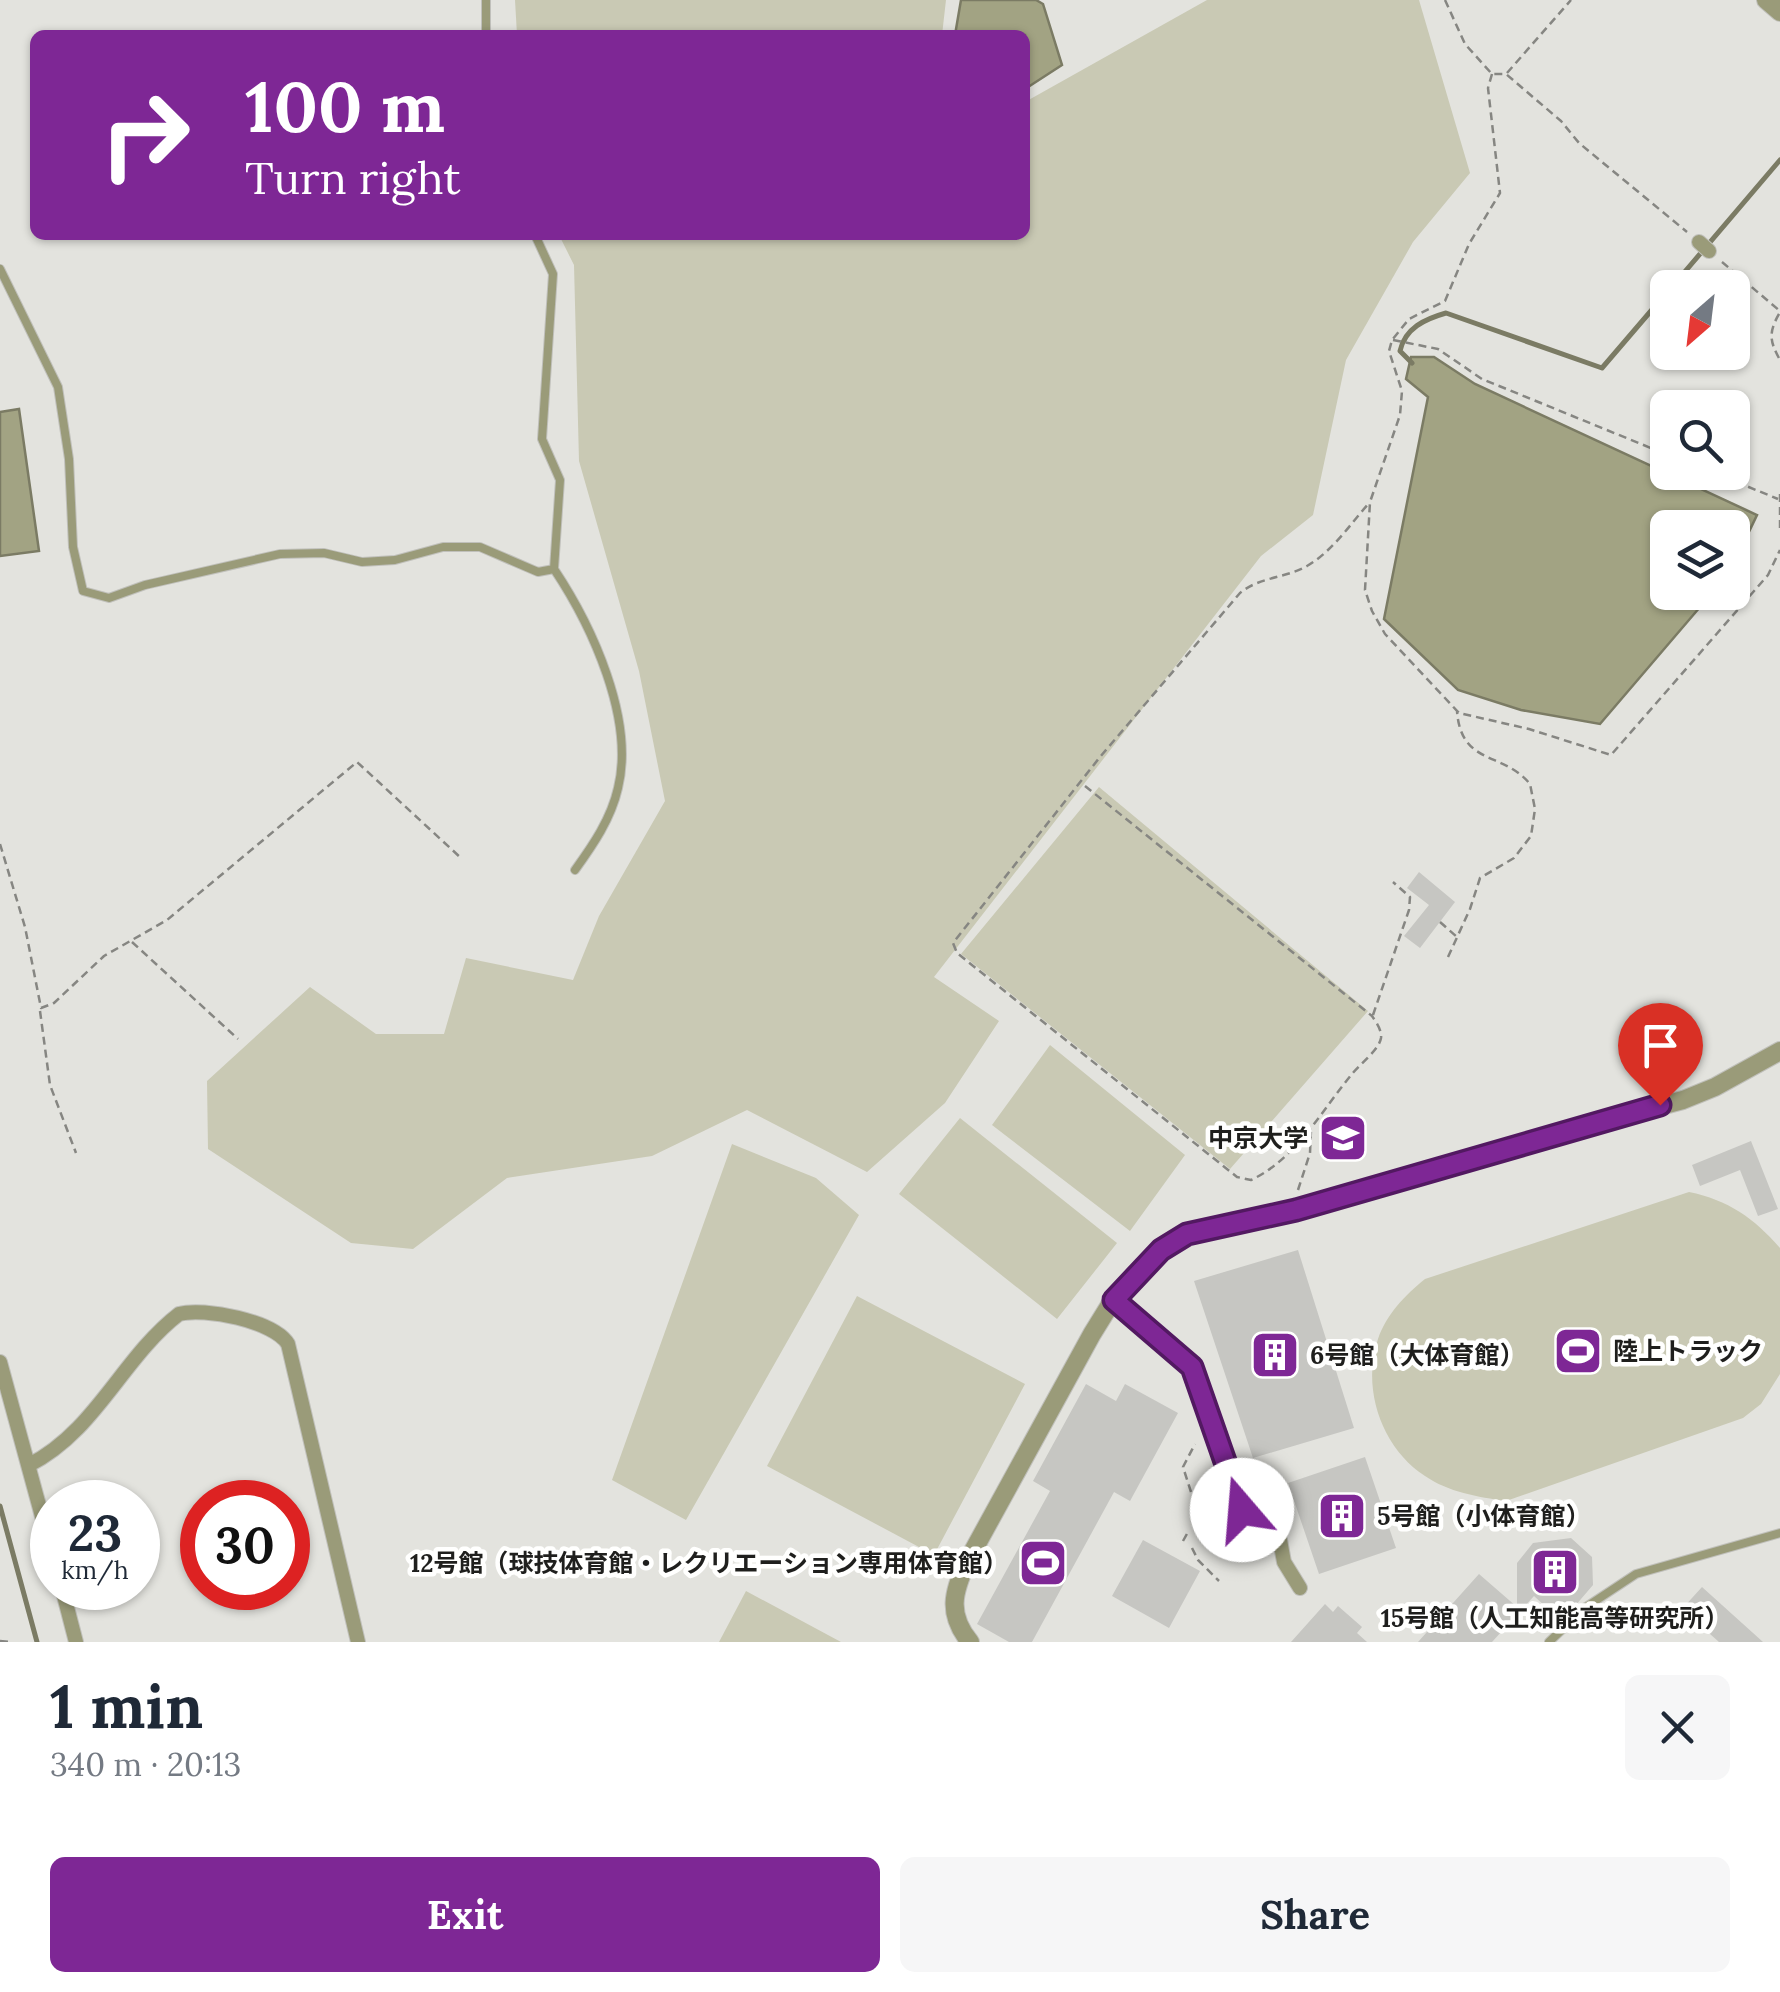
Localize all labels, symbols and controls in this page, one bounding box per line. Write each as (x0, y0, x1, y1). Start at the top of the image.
text: 100 m (245, 62, 445, 151)
icon: right (80, 70, 210, 200)
text: Turn right (245, 149, 461, 206)
north arrow (1650, 270, 1750, 370)
map controls (1650, 270, 1750, 610)
button: search (1650, 390, 1750, 490)
button: layers (1650, 510, 1750, 610)
pin (1618, 1003, 1703, 1106)
icon: arrive (1633, 1018, 1688, 1073)
school or university icon: 中京大学 (1317, 1112, 1369, 1164)
place label: 中京大学 (1208, 1122, 1308, 1154)
sports icon: 陸上トラック (1552, 1325, 1604, 1377)
building icon: 6号館（大体育館） (1249, 1329, 1301, 1381)
place label: 陸上トラック (1613, 1335, 1763, 1367)
place label: 6号館（大体育館） (1310, 1339, 1524, 1371)
position arrow (1190, 1458, 1294, 1562)
speed limit sign: 30 (180, 1480, 310, 1610)
building icon: 5号館（小体育館） (1316, 1490, 1368, 1542)
place label: 5号館（小体育館） (1377, 1500, 1591, 1532)
text: 23 (68, 1501, 122, 1565)
sports icon: 12号館（球技体育館・レクリエーション専用体育館） (1017, 1537, 1069, 1589)
building icon: 15号館（人工知能高等研究所） (1529, 1546, 1581, 1598)
place label: 12号館（球技体育館・レクリエーション専用体育館） (410, 1547, 1008, 1579)
text: km/h (61, 1554, 129, 1586)
place label: 15号館（人工知能高等研究所） (1381, 1602, 1729, 1634)
text: 1 min (50, 1668, 203, 1744)
button: close (1625, 1675, 1730, 1780)
text: 340 m · 20:13 (50, 1744, 241, 1785)
button: Exit (50, 1857, 880, 1972)
button: Share (900, 1857, 1730, 1972)

